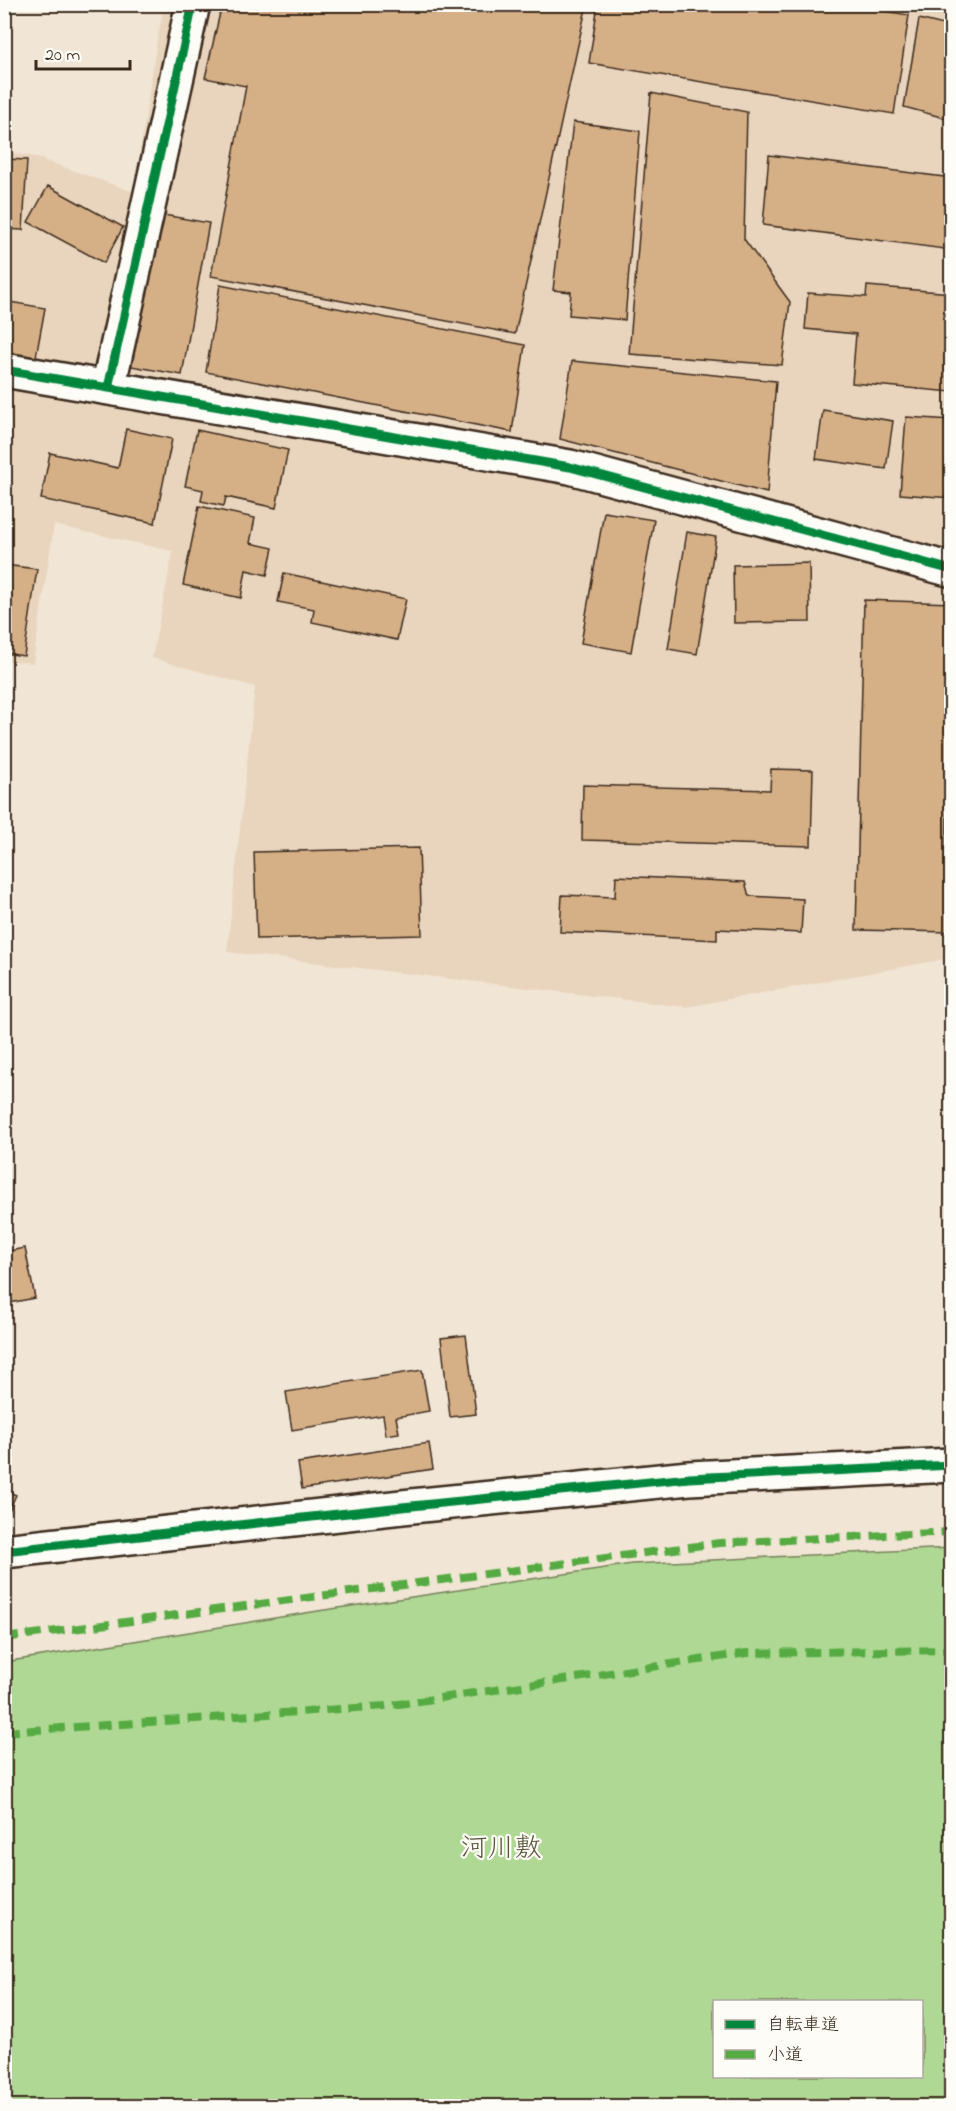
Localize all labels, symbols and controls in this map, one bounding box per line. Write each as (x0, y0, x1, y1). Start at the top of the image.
scale bar (36, 33, 130, 71)
text: 20 m (45, 43, 80, 69)
park label: 河川敷 (461, 1830, 542, 1869)
legend (713, 2000, 923, 2078)
text: 自転車道 (767, 2013, 839, 2039)
text: 小道 (767, 2043, 803, 2069)

